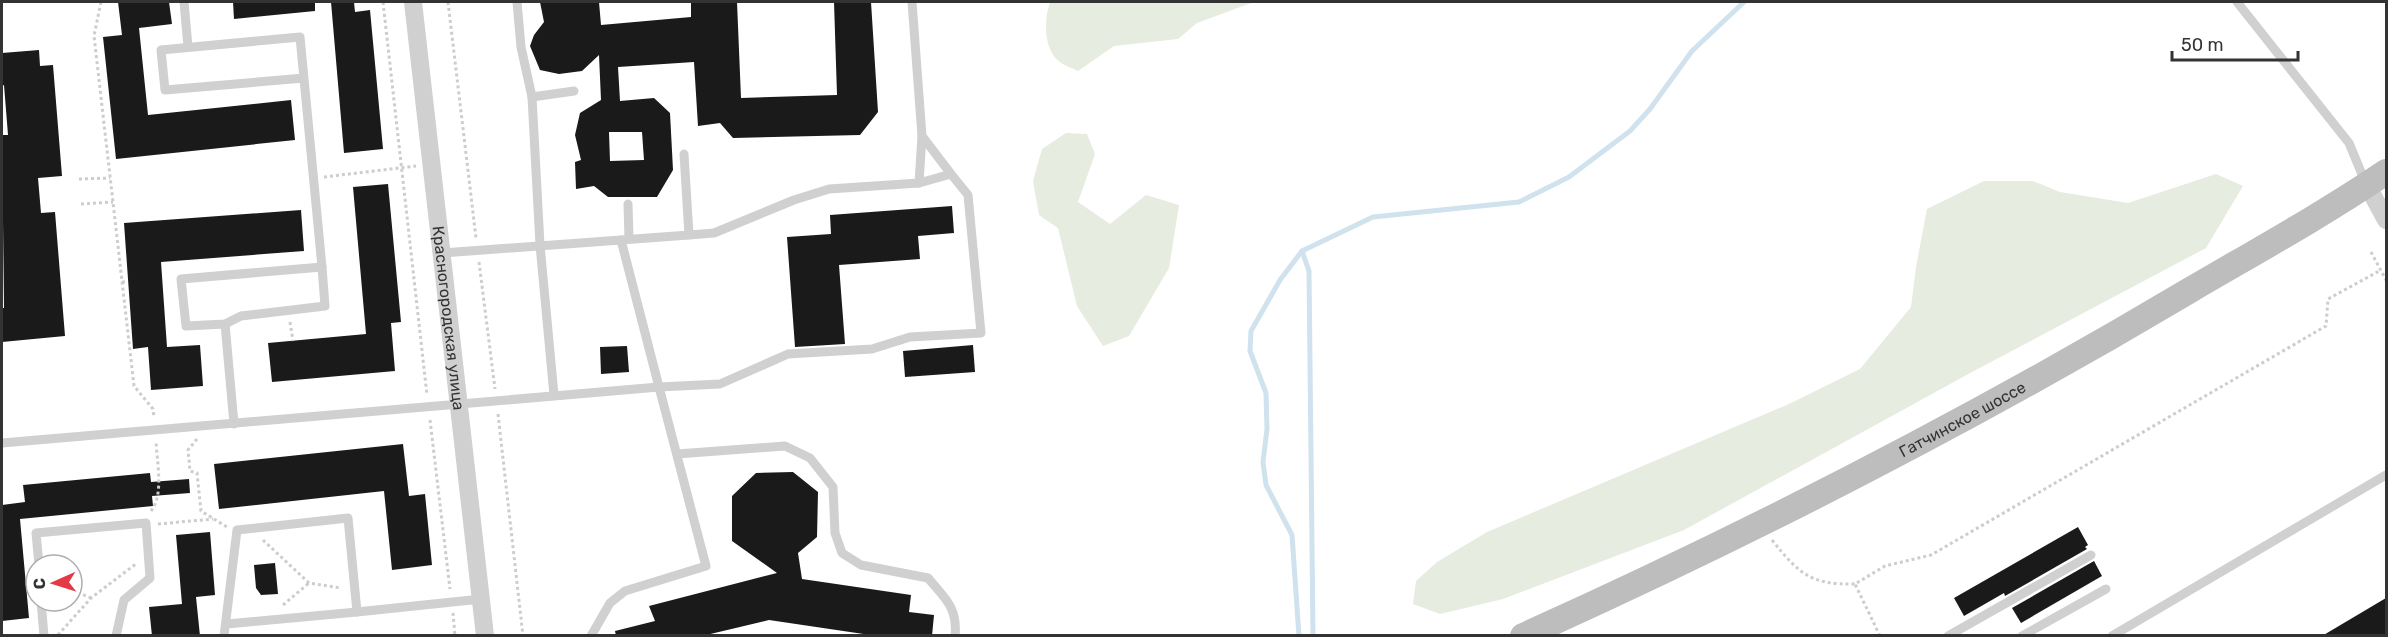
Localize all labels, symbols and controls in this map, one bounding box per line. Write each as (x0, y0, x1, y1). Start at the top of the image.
scale bar (2172, 24, 2298, 62)
text: 50 m (2181, 34, 2224, 56)
street label: Красногородская улица (429, 225, 469, 411)
street label: Гатчинское шоссе (1896, 377, 2029, 461)
north arrow (24, 553, 84, 613)
text: С (30, 578, 49, 590)

